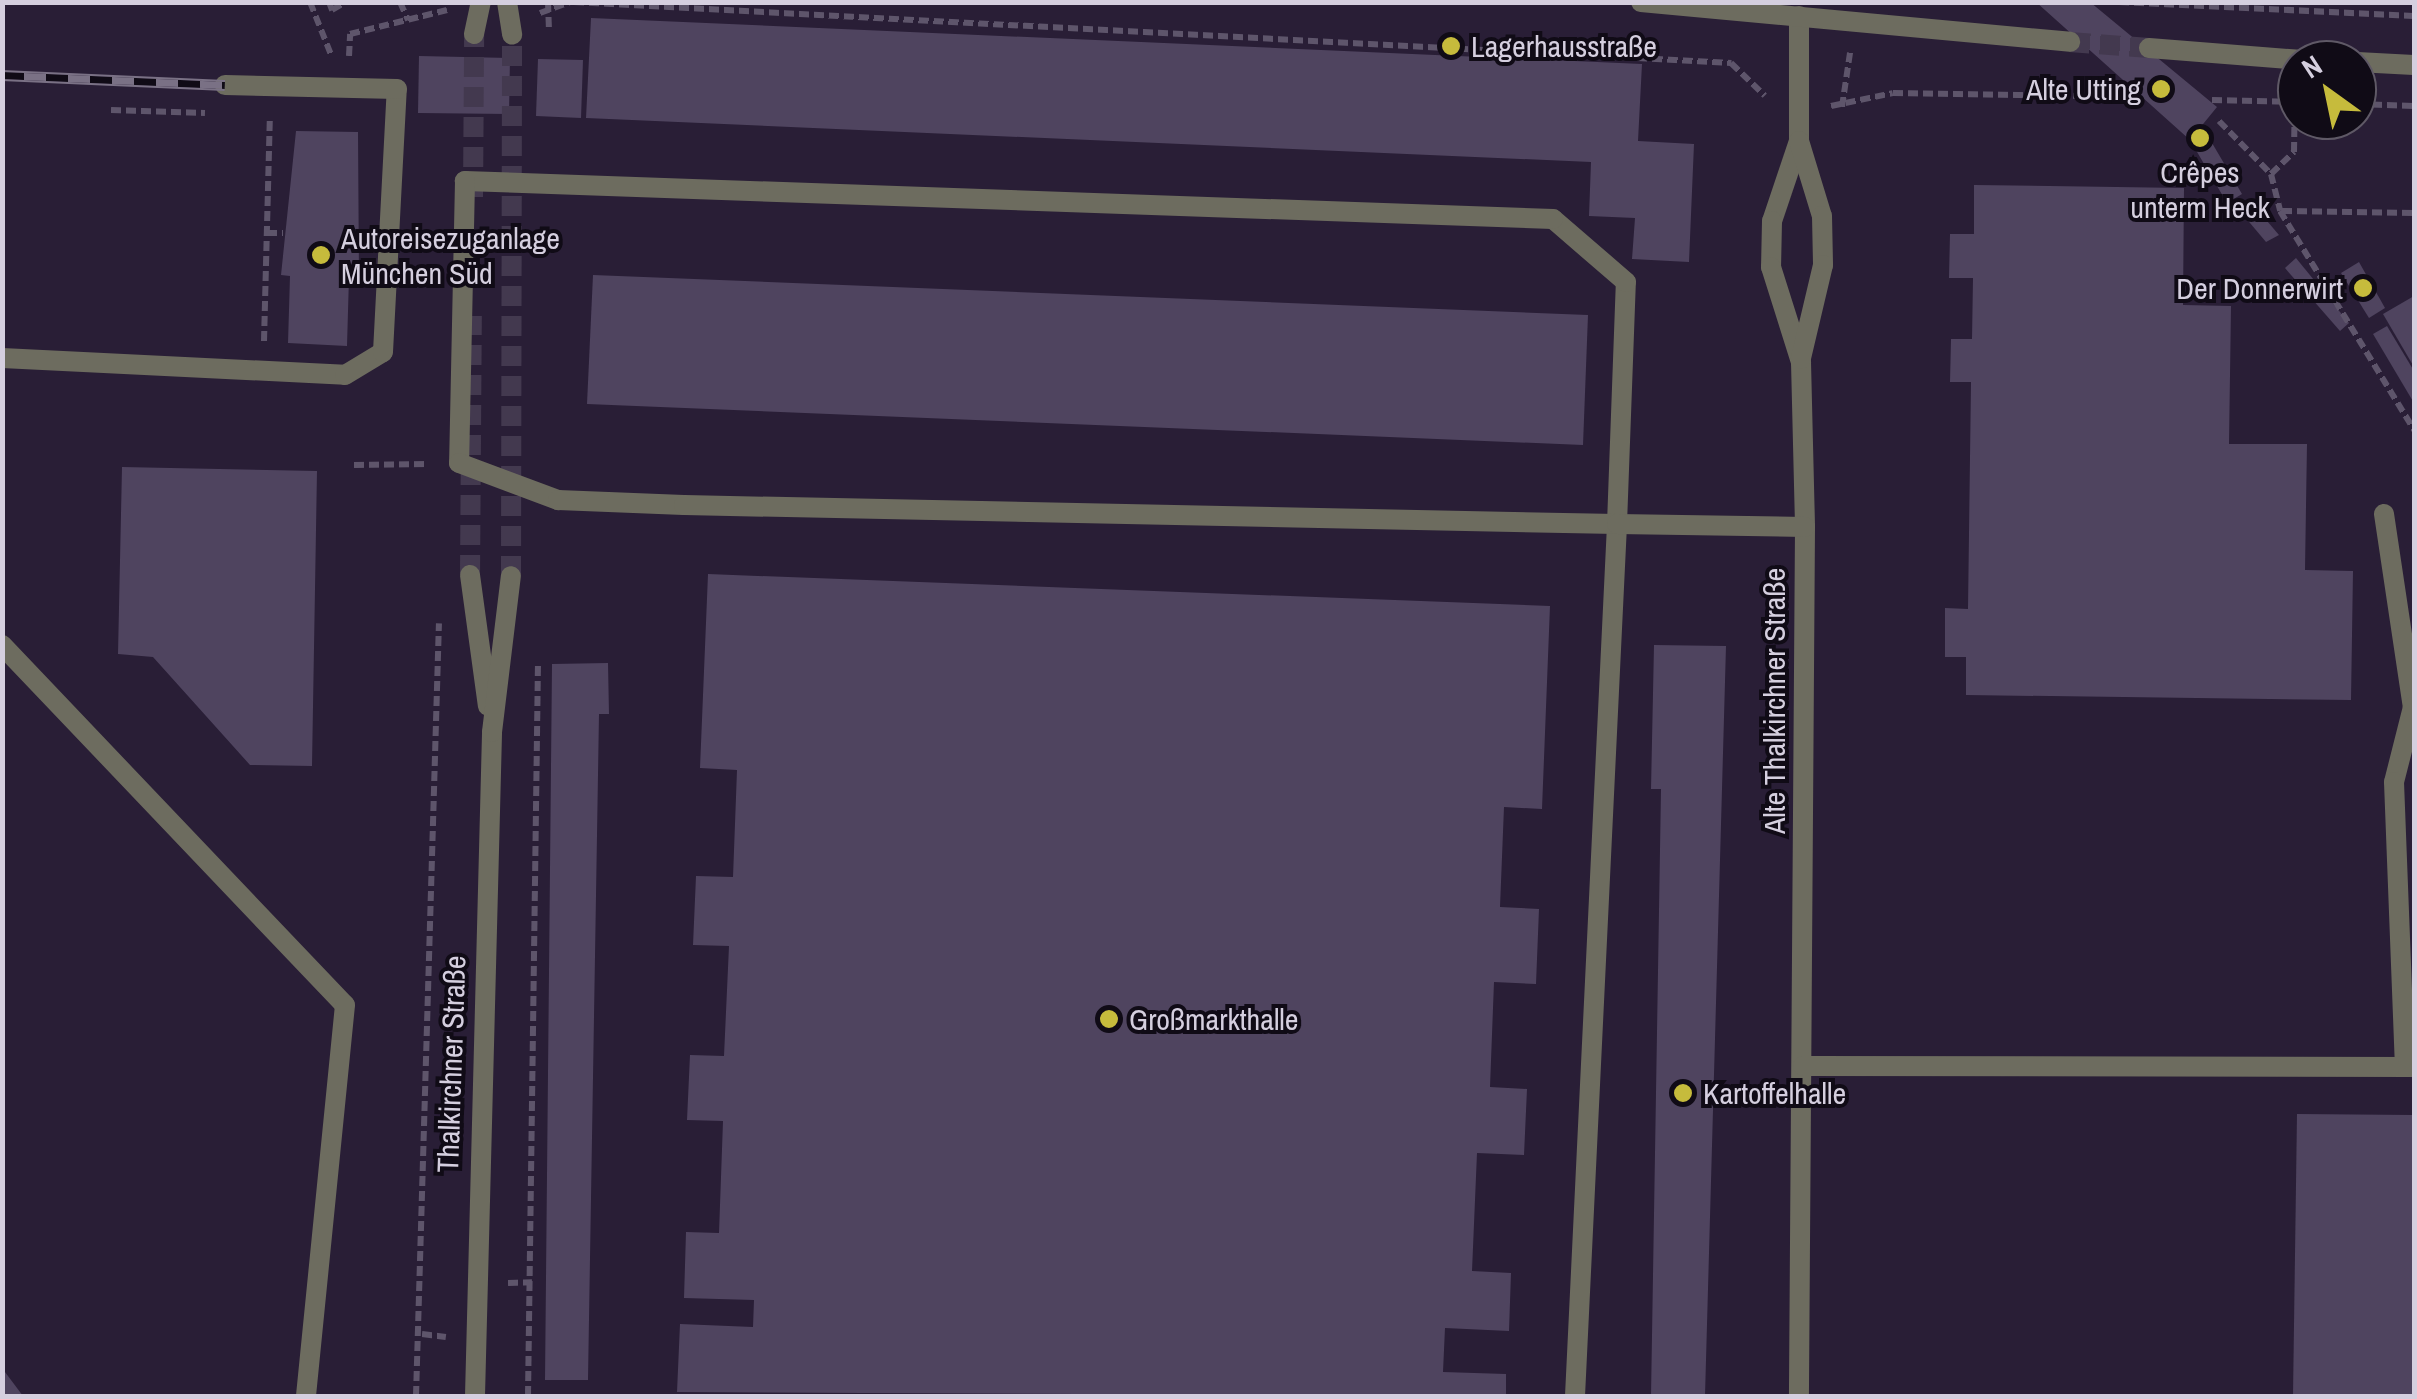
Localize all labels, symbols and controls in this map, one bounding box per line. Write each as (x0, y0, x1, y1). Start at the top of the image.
place label: Lagerhausstraße (1471, 28, 1657, 64)
marker: Lagerhausstraße (1440, 35, 1462, 57)
north arrow (2277, 40, 2377, 140)
text: N (2294, 46, 2329, 87)
place label: Alte Utting (2026, 71, 2141, 107)
marker: Alte Utting (2150, 78, 2172, 100)
marker: Crêpes unterm Heck (2189, 127, 2211, 149)
place label: Crêpes unterm Heck (2130, 154, 2270, 224)
place label: Autoreisezuganlage München Süd (341, 220, 560, 290)
marker: Autoreisezuganlage München Süd (310, 244, 332, 266)
place label: Der Donnerwirt (2176, 270, 2343, 306)
marker: Der Donnerwirt (2352, 277, 2374, 299)
street label: Alte Thalkirchner Straße (1756, 568, 1792, 834)
street label: Thalkirchner Straße (429, 955, 473, 1173)
place label: Großmarkthalle (1129, 1001, 1298, 1037)
marker: Großmarkthalle (1098, 1008, 1120, 1030)
place label: Kartoffelhalle (1703, 1075, 1846, 1111)
marker: Kartoffelhalle (1672, 1082, 1694, 1104)

